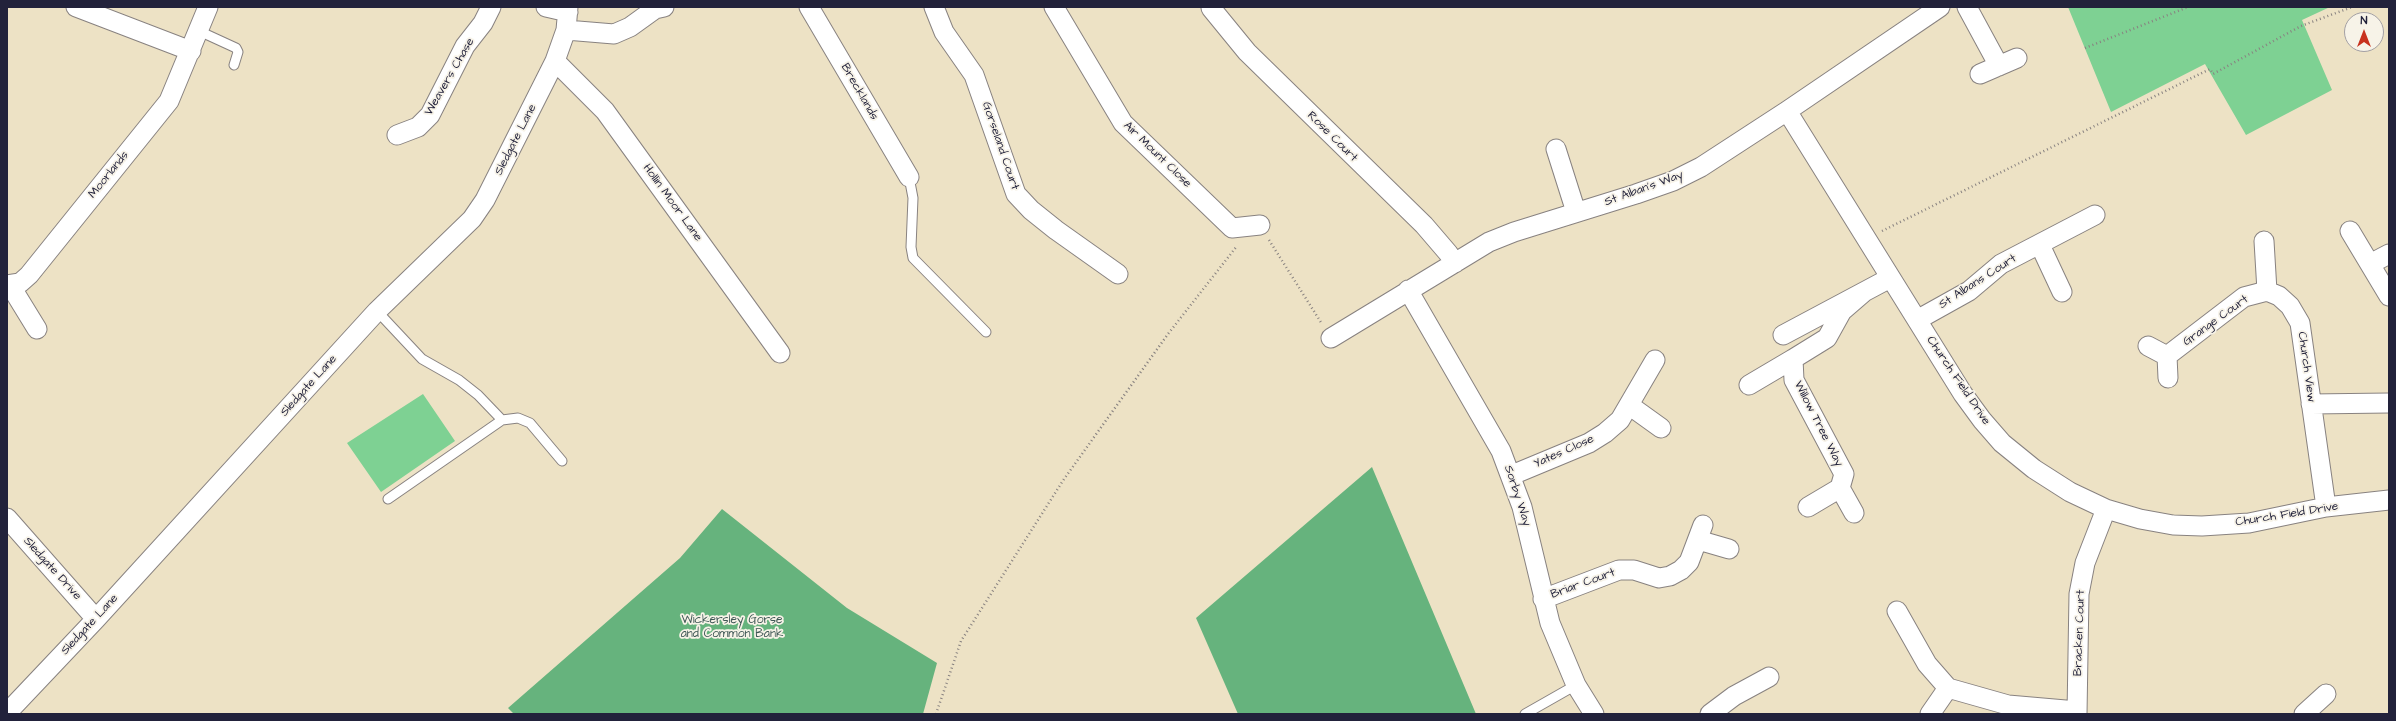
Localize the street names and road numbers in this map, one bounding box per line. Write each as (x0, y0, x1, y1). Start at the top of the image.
street label: Weavers Chase (422, 36, 478, 118)
street label: Brecklands (837, 61, 881, 123)
street label: Gorseland Court (978, 100, 1022, 192)
street label: Sledgate Lane (492, 102, 540, 178)
street label: Rose Court (1304, 109, 1360, 165)
street label: Air Mount Close (1120, 119, 1194, 191)
street label: Moorlands (86, 149, 132, 201)
street label: Hollin Moor Lane (639, 161, 705, 245)
street label: St Alban's Way (1603, 168, 1685, 210)
street label: St Albans Court (1937, 252, 2019, 312)
street label: Grange Court (2180, 292, 2252, 350)
street label: Church View (2294, 331, 2318, 403)
street label: Church Field Drive (1923, 334, 1993, 428)
street label: Sledgate Lane (278, 352, 340, 420)
street label: Willow Tree Way (1790, 379, 1846, 469)
street label: Yates Close (1532, 432, 1596, 472)
street label: Sorby Way (1500, 464, 1534, 528)
street label: Church Field Drive (2235, 500, 2339, 530)
street label: Sledgate Drive (20, 535, 84, 603)
street label: Briar Court (1549, 566, 1617, 602)
street label: Bracken Court (2071, 590, 2089, 676)
street label: Sledgate Lane (58, 592, 122, 658)

